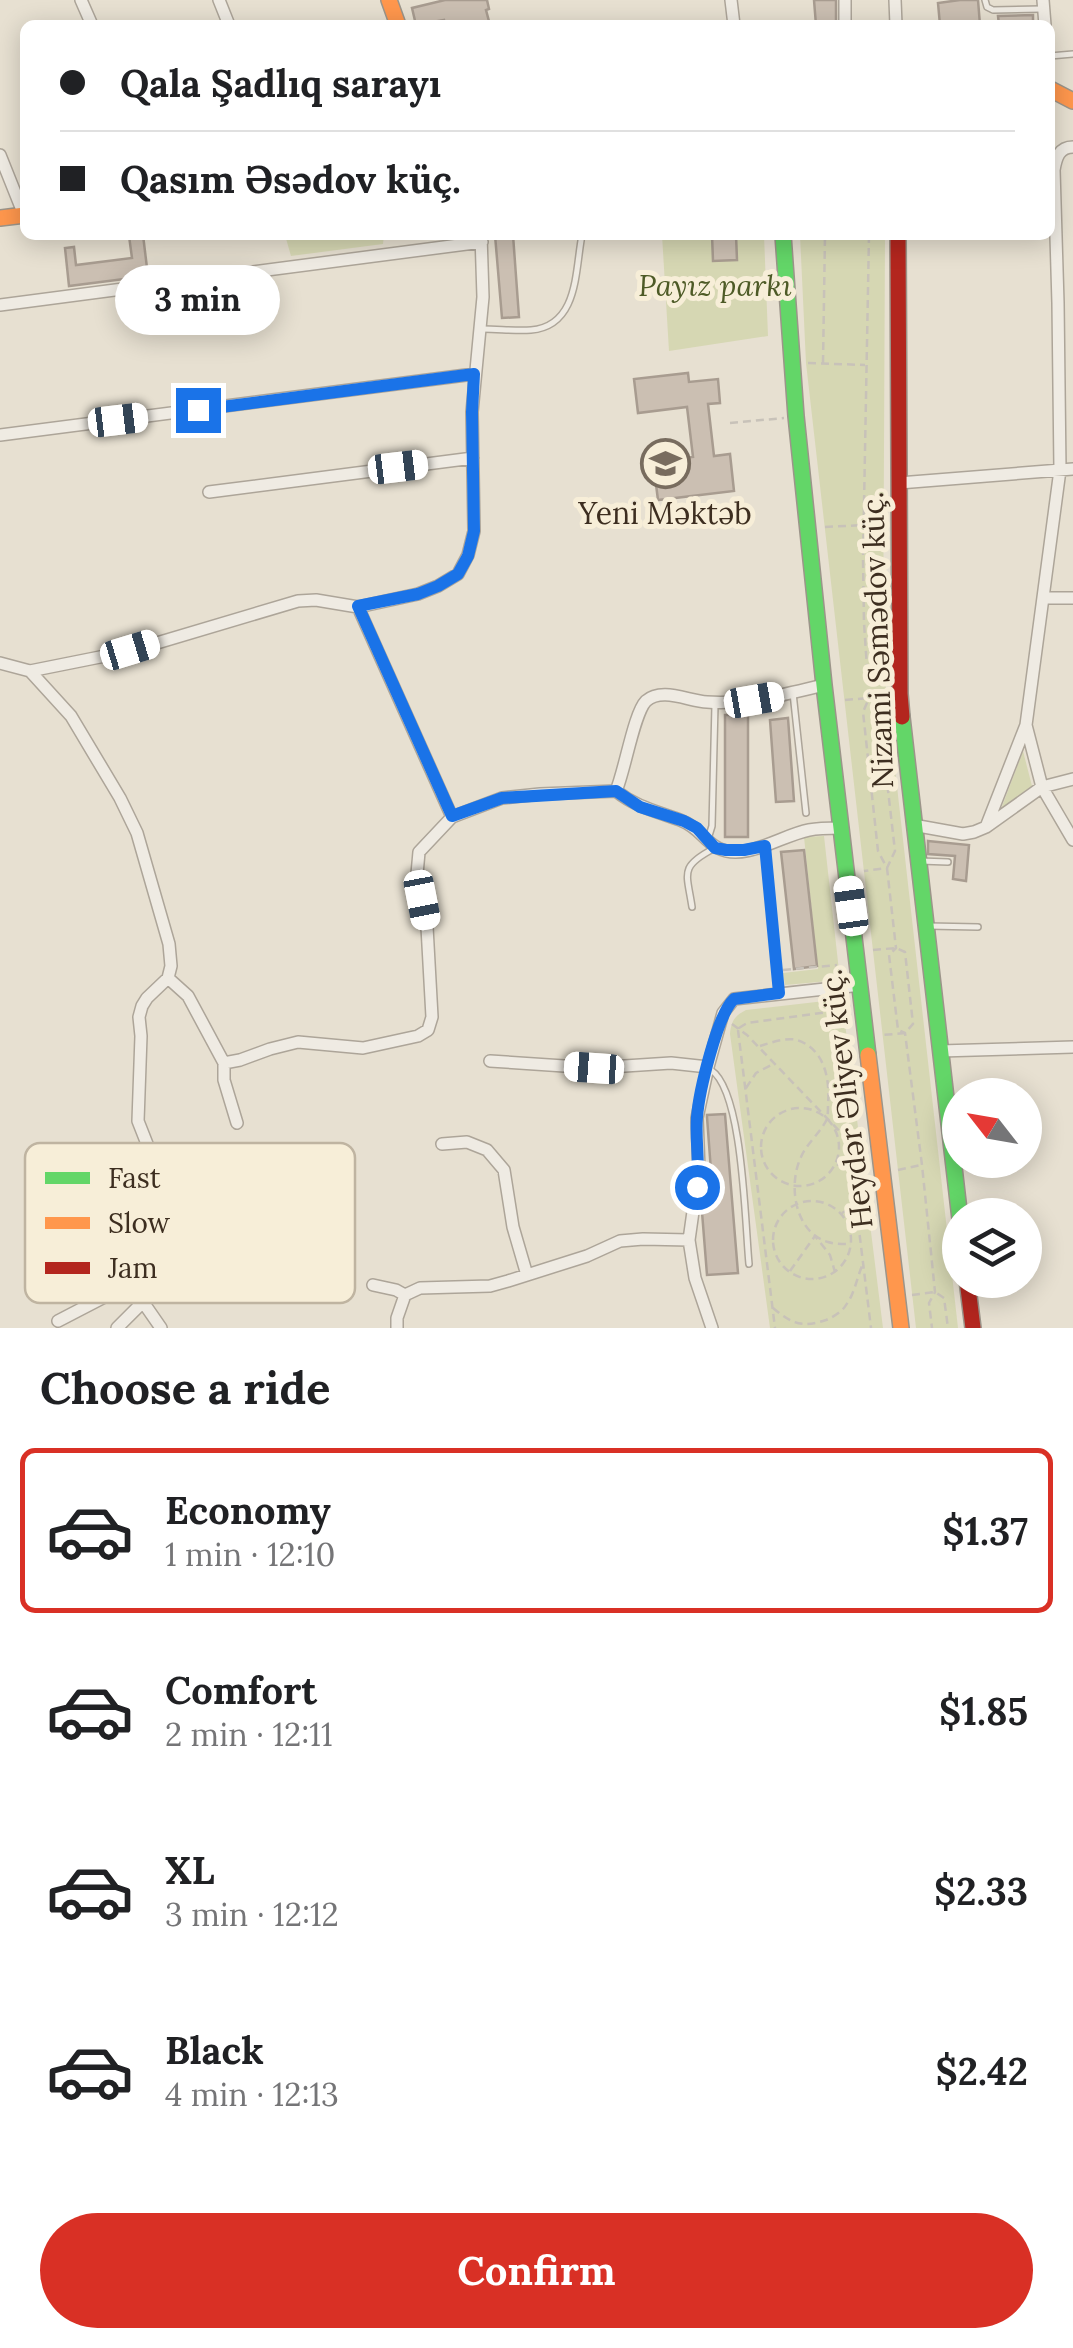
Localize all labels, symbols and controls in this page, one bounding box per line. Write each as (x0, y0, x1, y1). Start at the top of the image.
text: Qala Şadlıq sarayı (120, 59, 441, 107)
text: Qasım Əsədov küç. (120, 155, 461, 203)
callout: 3 min (116, 265, 280, 335)
park label: Payız parkı (638, 266, 792, 304)
text: 3 min (154, 279, 241, 320)
route end (176, 388, 221, 433)
car (86, 401, 150, 439)
school or university icon: Yeni Məktəb (639, 438, 691, 490)
car (366, 448, 430, 486)
street label: Nizami Səmədov küç. (853, 491, 901, 789)
place label: Yeni Məktəb (577, 494, 752, 532)
car (97, 627, 163, 673)
car (722, 680, 786, 720)
car (402, 868, 442, 932)
car (832, 874, 870, 938)
street label: Heydər Əliyev küç. (811, 967, 882, 1231)
car (563, 1051, 625, 1085)
north arrow (942, 1078, 1042, 1178)
map controls (942, 1078, 1042, 1298)
legend (25, 1143, 355, 1303)
text: Fast (108, 1160, 161, 1196)
route start (675, 1165, 720, 1210)
button: layers (942, 1198, 1042, 1298)
text: Slow (108, 1205, 171, 1241)
text: Jam (107, 1250, 158, 1286)
text: Choose a ride (40, 1359, 330, 1416)
icon: car (45, 1486, 135, 1576)
text: Economy (165, 1486, 331, 1534)
text: $1.37 (942, 1507, 1028, 1555)
text: 1 min · 12:10 (165, 1534, 335, 1575)
icon: car (45, 1666, 135, 1756)
text: Comfort (165, 1666, 317, 1714)
text: $1.85 (939, 1687, 1028, 1735)
text: 2 min · 12:11 (165, 1714, 333, 1755)
icon: car (45, 1846, 135, 1936)
text: XL (165, 1846, 215, 1894)
text: $2.33 (934, 1867, 1028, 1915)
text: 3 min · 12:12 (165, 1894, 339, 1935)
icon: car (45, 2026, 135, 2116)
text: Black (165, 2026, 264, 2074)
text: $2.42 (936, 2047, 1028, 2095)
text: 4 min · 12:13 (165, 2074, 339, 2115)
button: Confirm (40, 2213, 1033, 2328)

